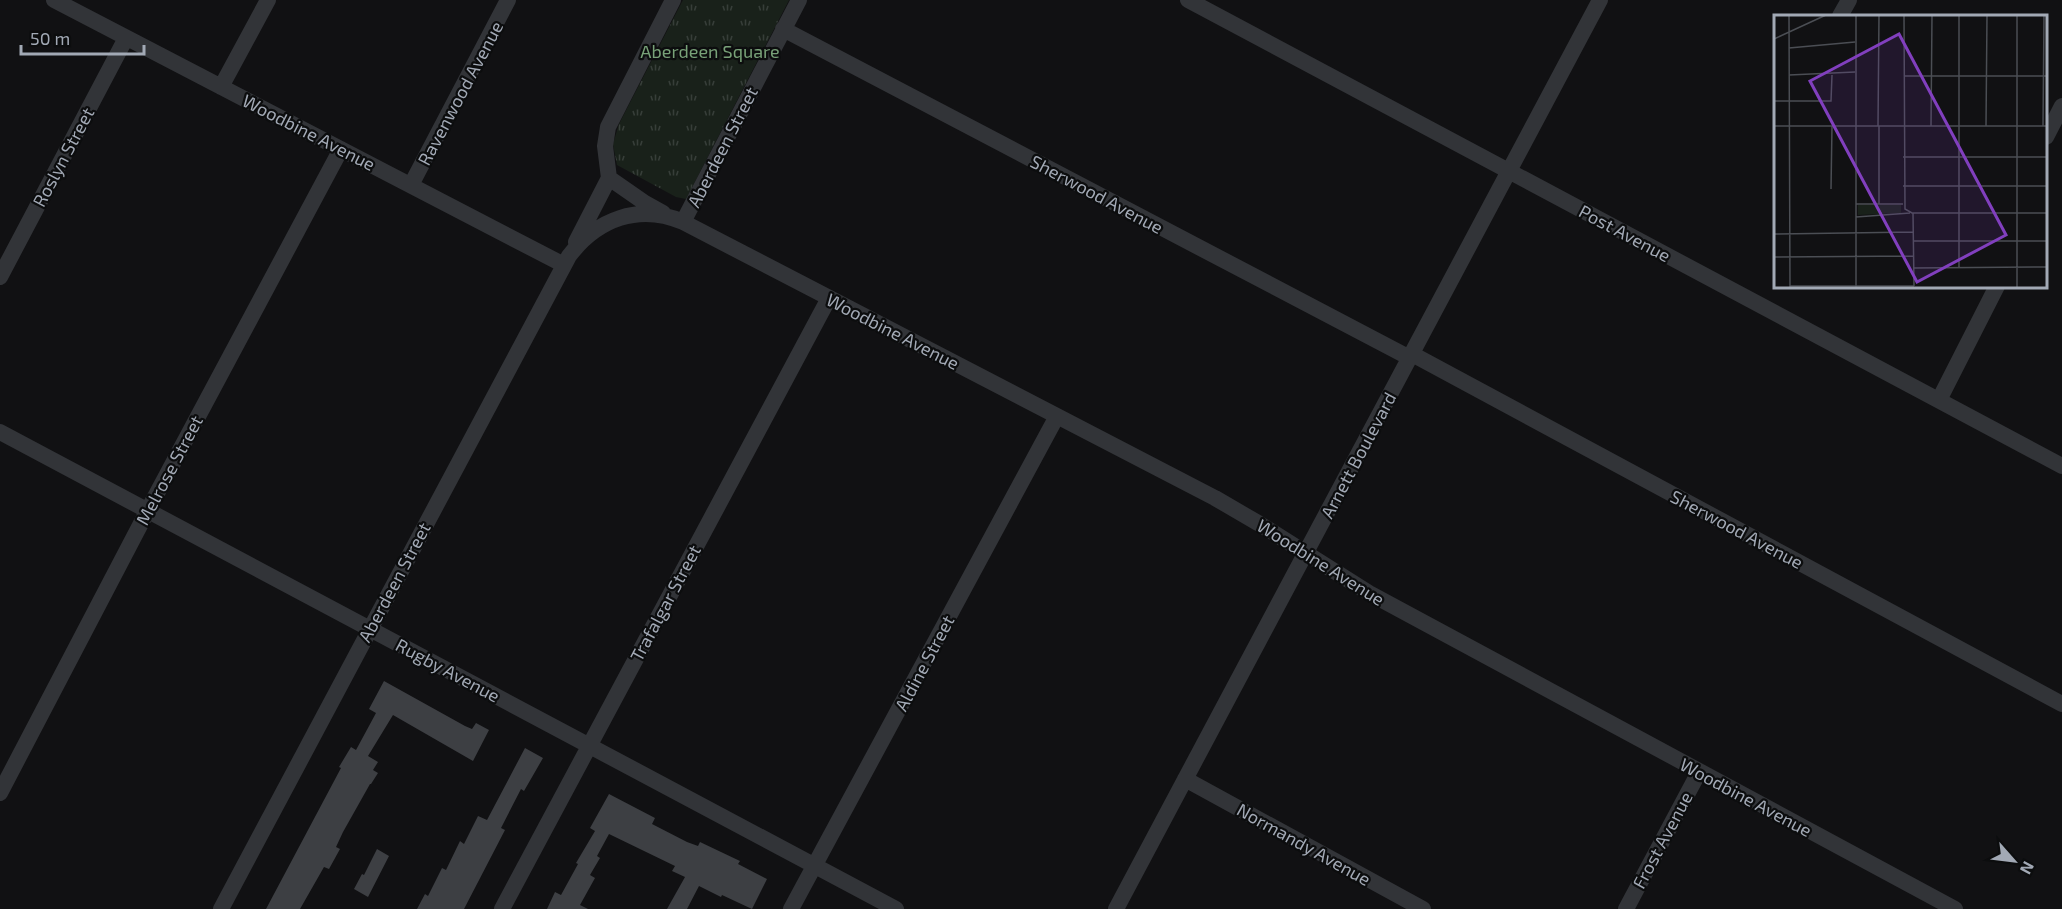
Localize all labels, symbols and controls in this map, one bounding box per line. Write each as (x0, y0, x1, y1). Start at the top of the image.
inset map (1774, 15, 2047, 288)
street label: Ravenwood Avenue (413, 17, 507, 169)
scale bar (21, 18, 144, 56)
text: 50 m (30, 27, 70, 49)
park label: Aberdeen Square (640, 40, 780, 62)
street label: Aberdeen Street (682, 83, 762, 211)
street label: Woodbine Avenue (239, 89, 379, 175)
street label: Roslyn Street (28, 103, 98, 210)
street label: Sherwood Avenue (1027, 150, 1167, 238)
street label: Post Avenue (1575, 200, 1675, 266)
street label: Woodbine Avenue (823, 288, 963, 374)
street label: Arnett Boulevard (1316, 388, 1400, 522)
street label: Melrose Street (131, 411, 207, 529)
street label: Sherwood Avenue (1667, 485, 1807, 573)
street label: Woodbine Avenue (1253, 514, 1389, 610)
street label: Aberdeen Street (353, 518, 435, 646)
street label: Trafalgar Street (625, 541, 705, 665)
street label: Aldine Street (890, 611, 959, 715)
street label: Rugby Avenue (392, 633, 504, 707)
street label: Woodbine Avenue (1676, 753, 1816, 841)
street label: Frost Avenue (1627, 788, 1697, 892)
street label: Normandy Avenue (1233, 798, 1375, 890)
north arrow (1984, 831, 2044, 891)
text: N (2017, 859, 2039, 878)

